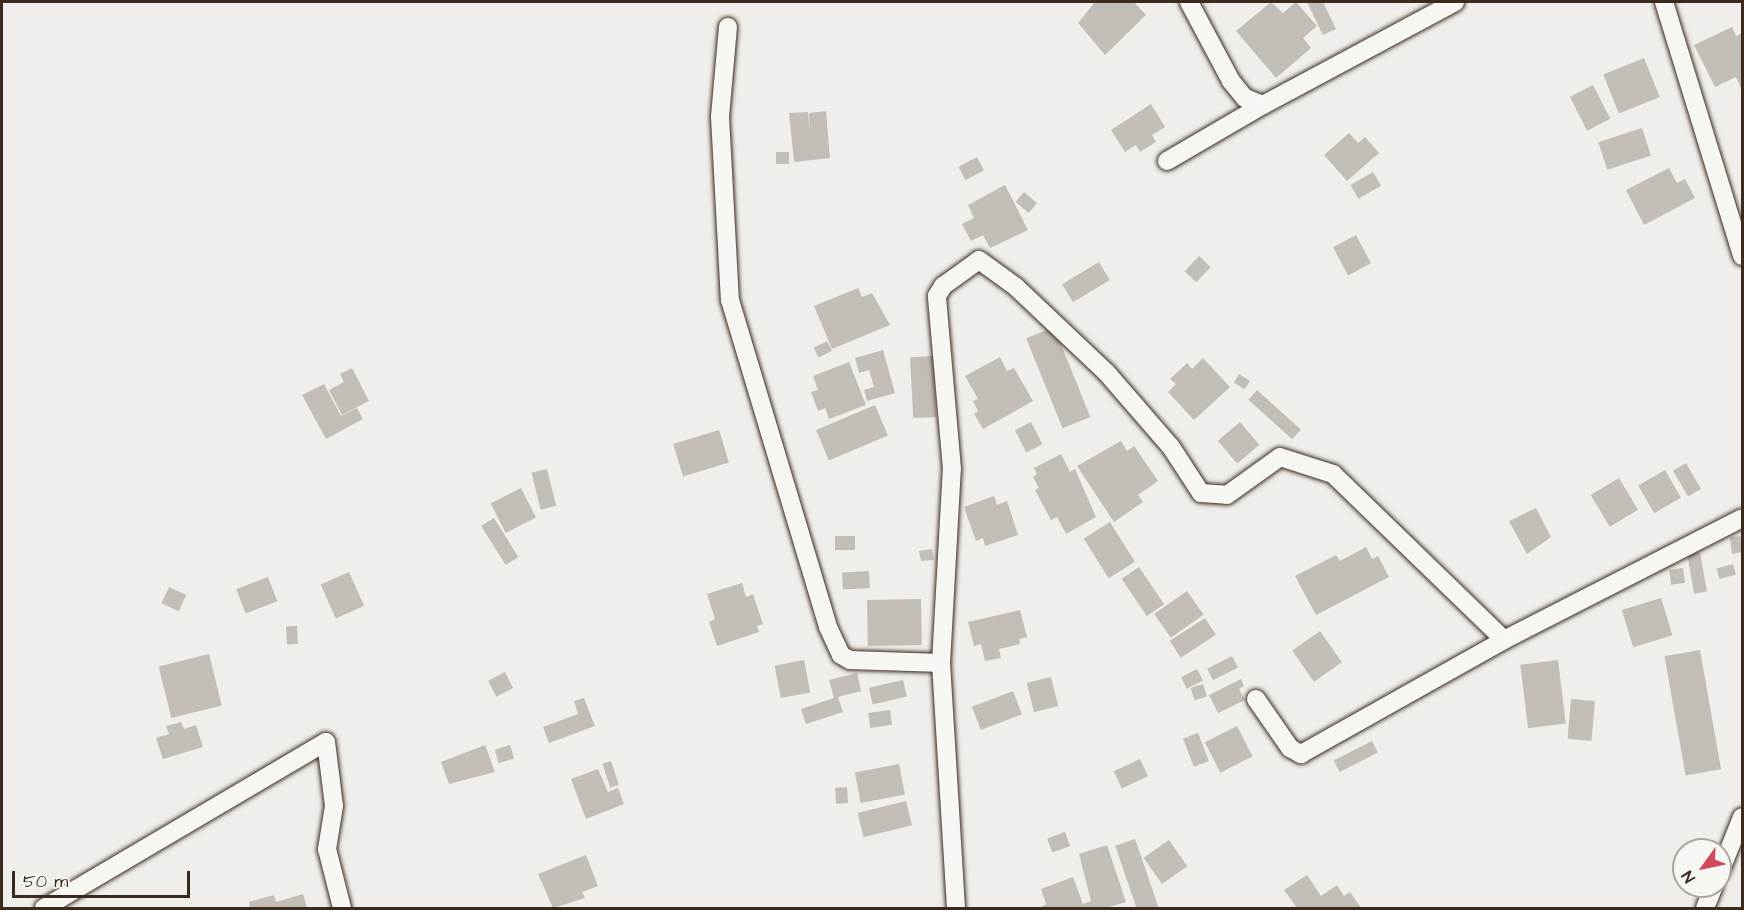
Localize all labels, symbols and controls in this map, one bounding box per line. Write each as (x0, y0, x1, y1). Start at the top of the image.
north arrow (1672, 838, 1732, 898)
scale bar (15, 859, 194, 897)
text: N (1677, 867, 1701, 887)
text: 50 m (23, 869, 68, 894)

